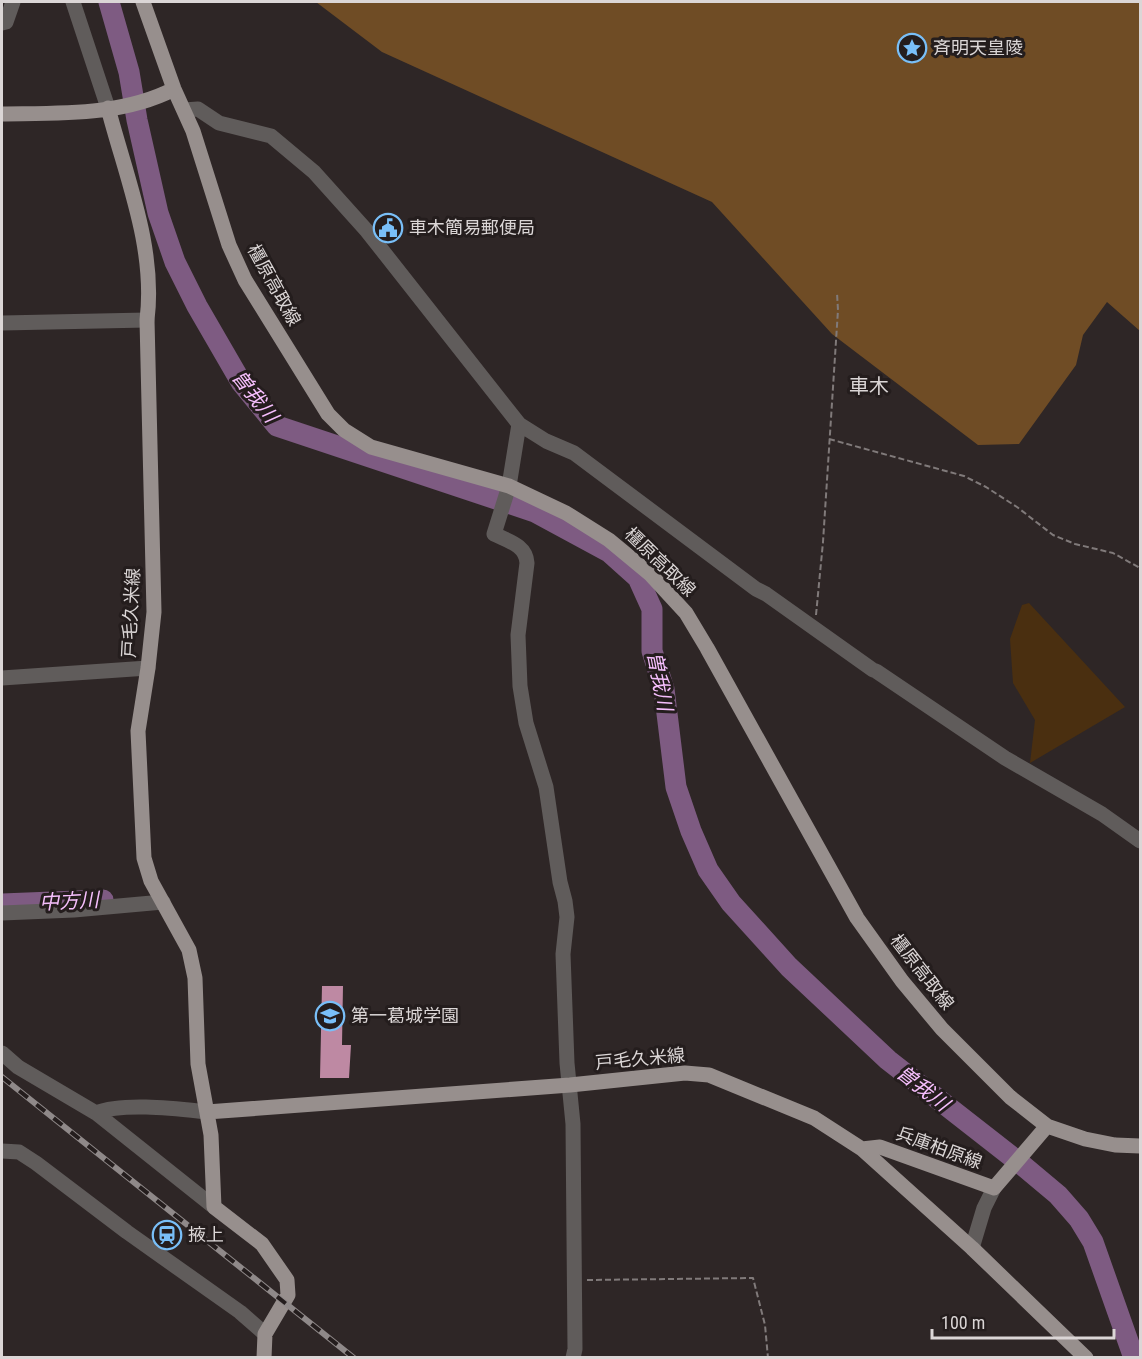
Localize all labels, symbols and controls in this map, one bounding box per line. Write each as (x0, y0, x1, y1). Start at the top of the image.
place icon: 斉明天皇陵 (896, 32, 928, 64)
place label: 斉明天皇陵 (933, 37, 1023, 58)
public building icon: 車木簡易郵便局 (372, 212, 404, 244)
place label: 車木簡易郵便局 (409, 217, 535, 238)
street label: 橿原高取線 (243, 240, 305, 329)
water label: 曽我川 (227, 365, 284, 429)
district label: 車木 (849, 374, 889, 398)
street label: 橿原高取線 (621, 523, 700, 600)
street label: 戸毛久米線 (118, 567, 143, 658)
water label: 曽我川 (642, 649, 678, 715)
water label: 中方川 (38, 887, 102, 915)
street label: 橿原高取線 (886, 930, 958, 1014)
school or university icon: 第一葛城学園 (314, 1000, 346, 1032)
place label: 第一葛城学園 (351, 1005, 459, 1026)
street label: 戸毛久米線 (594, 1044, 686, 1073)
water label: 曽我川 (892, 1060, 956, 1117)
street label: 兵庫柏原線 (893, 1122, 985, 1173)
station icon: 掖上 (151, 1219, 183, 1251)
place label: 掖上 (188, 1224, 224, 1245)
scale bar (932, 1302, 1114, 1340)
text: 100 m (941, 1312, 985, 1333)

